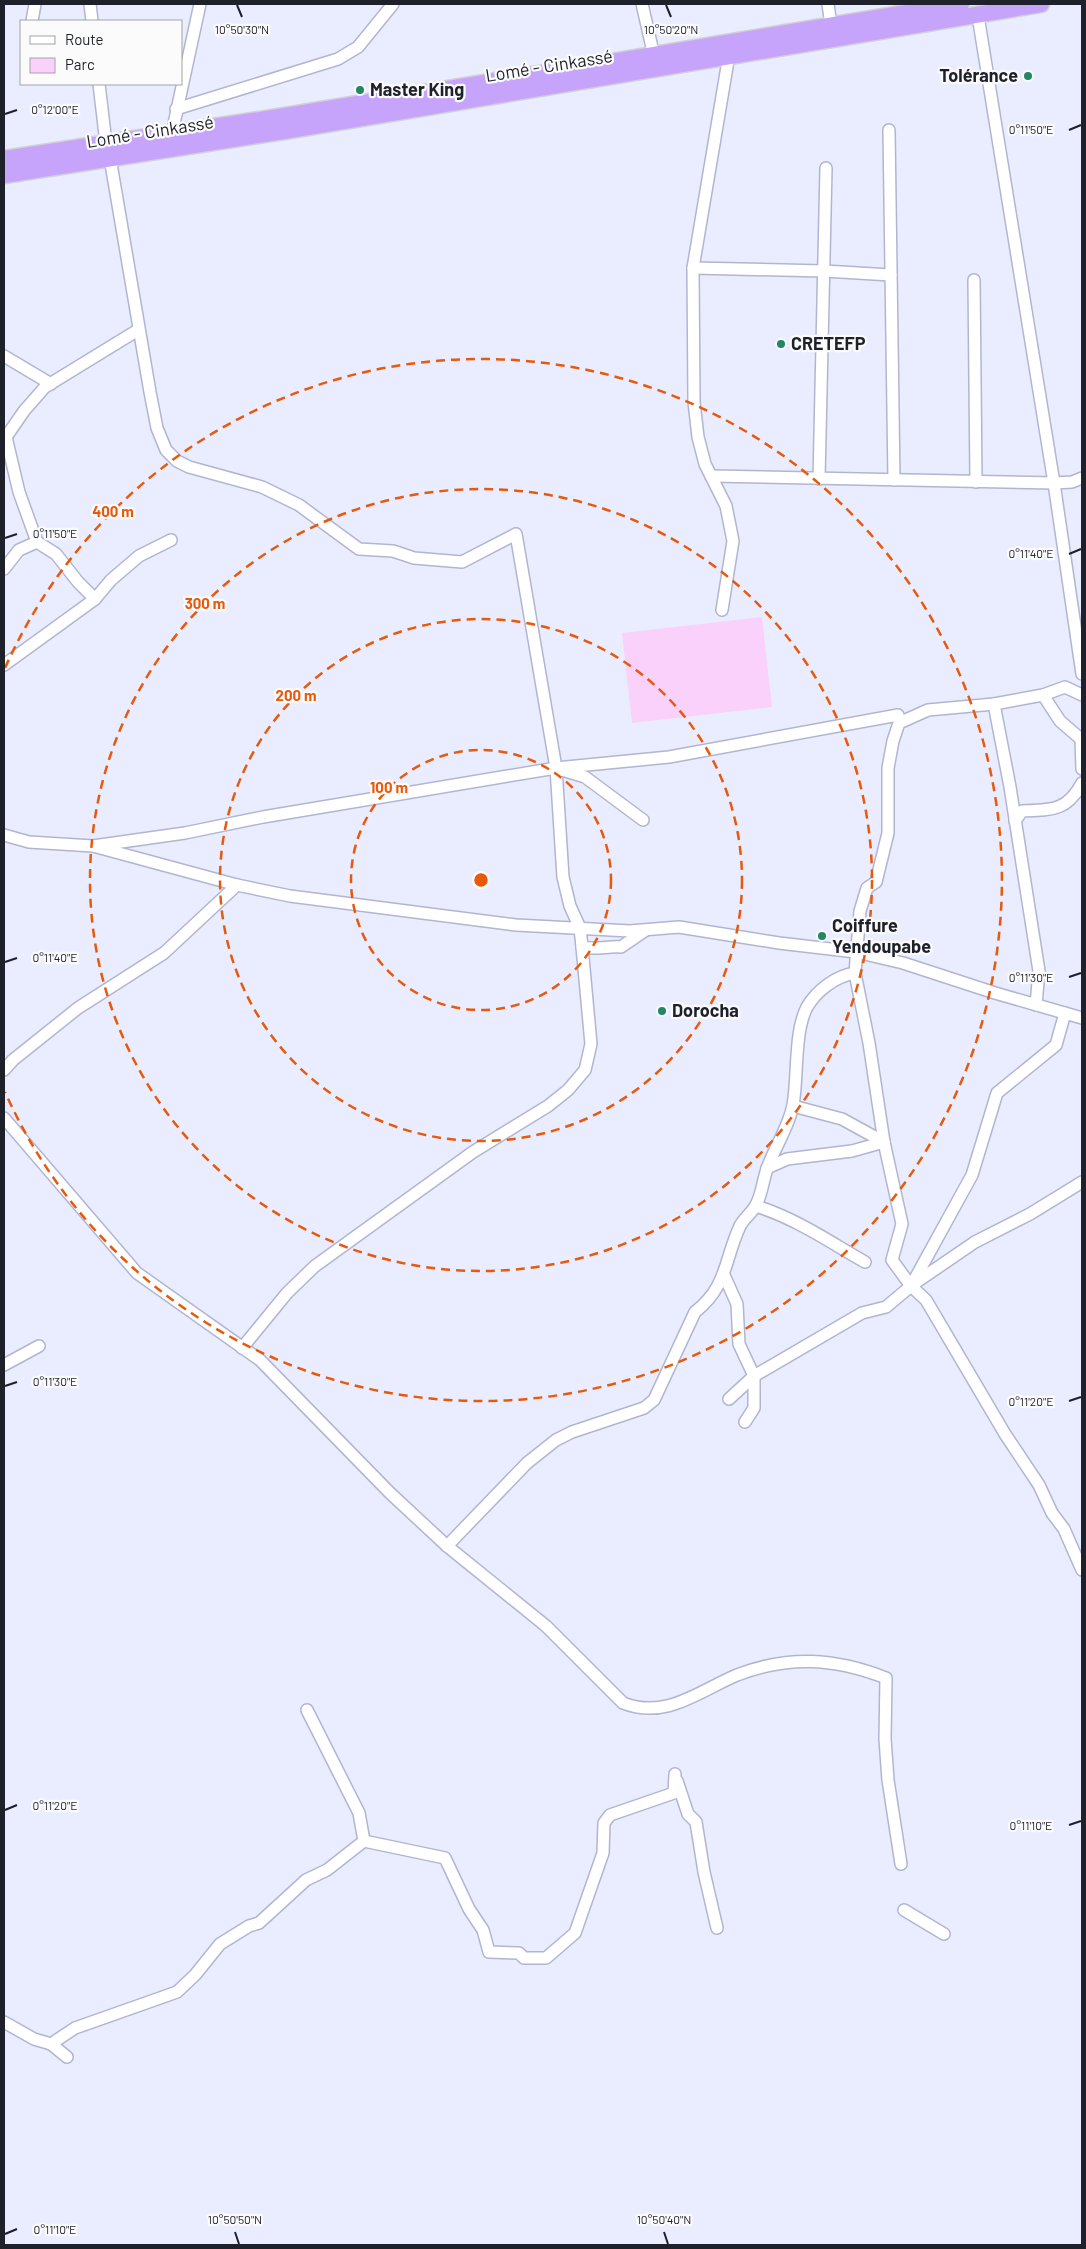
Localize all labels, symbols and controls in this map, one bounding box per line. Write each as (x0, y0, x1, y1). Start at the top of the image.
legend (20, 20, 182, 85)
text: 10°50'30"N (215, 22, 269, 36)
text: 10°50'20"N (644, 22, 698, 36)
text: Route (65, 30, 104, 48)
street label: Lomé - Cinkassé (484, 44, 614, 86)
text: Parc (65, 55, 95, 73)
place label: Tolérance (939, 64, 1018, 86)
marker: Tolérance (1022, 70, 1034, 82)
place label: Master King (370, 78, 464, 100)
marker: Master King (354, 84, 366, 96)
text: 0°12'00"E (31, 102, 79, 116)
street label: Lomé - Cinkassé (85, 110, 215, 152)
text: 0°11'50"E (1009, 122, 1053, 136)
place label: CRETEFP (791, 332, 866, 354)
marker: CRETEFP (775, 338, 787, 350)
text: 400 m (92, 502, 134, 520)
text: 0°11'50"E (33, 526, 77, 540)
text: 0°11'40"E (1008, 546, 1054, 560)
text: 300 m (185, 594, 225, 612)
text: 200 m (275, 686, 317, 704)
text: 100 m (370, 778, 408, 796)
centre of rings (472, 871, 490, 889)
place label: Coiffure Yendoupabe (832, 914, 931, 957)
marker: Coiffure Yendoupabe (816, 930, 828, 942)
text: 0°11'40"E (32, 950, 78, 964)
text: 0°11'30"E (1009, 970, 1053, 984)
place label: Dorocha (672, 999, 739, 1021)
marker: Dorocha (656, 1005, 668, 1017)
text: 0°11'30"E (33, 1374, 77, 1388)
text: 0°11'20"E (1008, 1394, 1054, 1408)
text: 0°11'20"E (32, 1798, 78, 1812)
text: 0°11'10"E (1010, 1818, 1052, 1832)
text: 10°50'50"N (208, 2212, 262, 2226)
text: 10°50'40"N (637, 2212, 691, 2226)
text: 0°11'10"E (34, 2222, 76, 2236)

